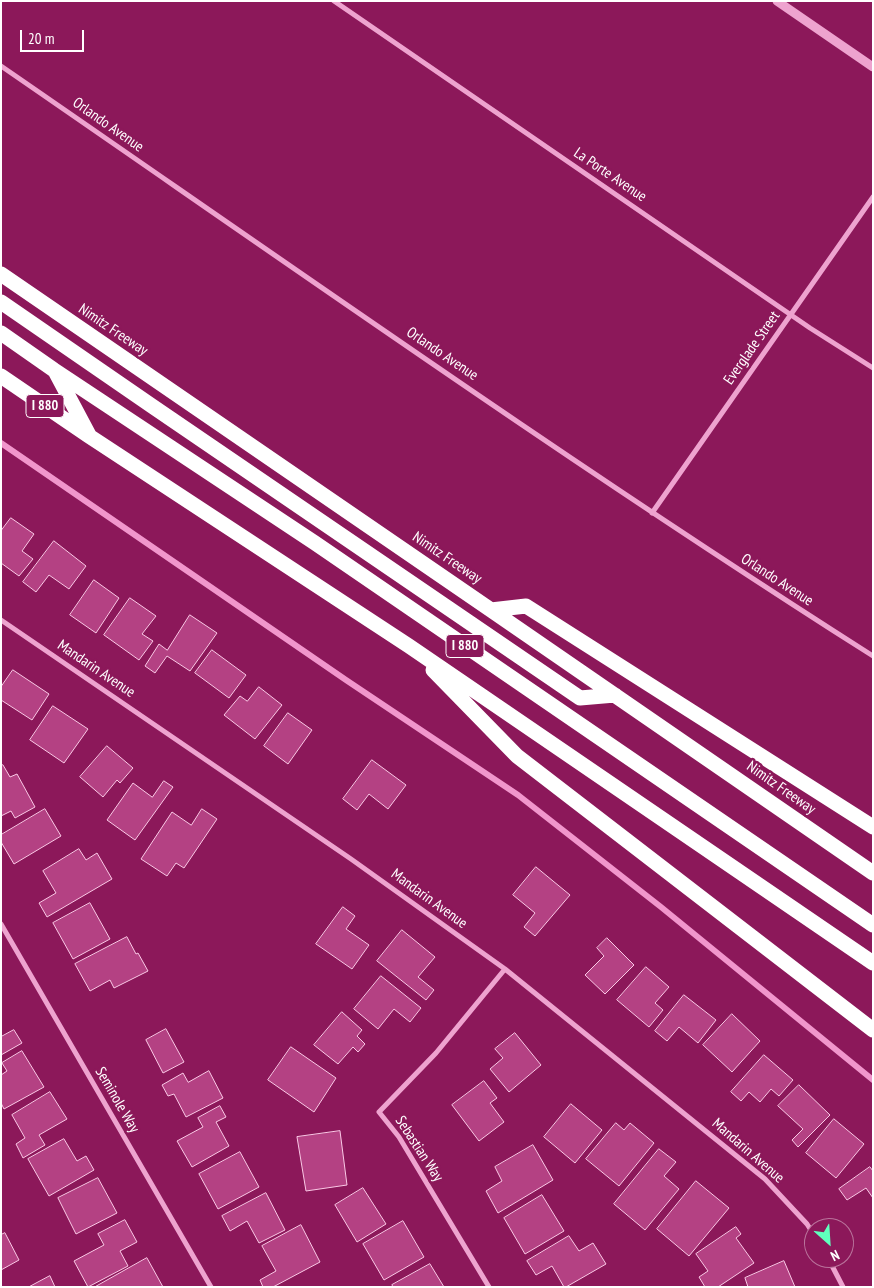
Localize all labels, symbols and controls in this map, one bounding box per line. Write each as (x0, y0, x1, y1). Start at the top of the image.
scale bar (22, 20, 86, 52)
text: 20 m (28, 29, 54, 48)
street label: Orlando Avenue (69, 94, 147, 156)
street label: La Porte Avenue (570, 144, 650, 206)
street label: Nimitz Freeway (75, 300, 151, 360)
street label: Everglade Street (720, 308, 784, 388)
street label: Orlando Avenue (403, 323, 481, 385)
road number: I 880 (26, 394, 64, 418)
street label: Nimitz Freeway (409, 528, 485, 588)
street label: Orlando Avenue (737, 550, 817, 610)
road number: I 880 (446, 634, 484, 658)
street label: Mandarin Avenue (54, 636, 138, 702)
street label: Nimitz Freeway (743, 758, 819, 818)
street label: Mandarin Avenue (387, 865, 471, 933)
street label: Seminole Way (91, 1064, 143, 1136)
street label: Sebastian Way (391, 1113, 447, 1185)
street label: Mandarin Avenue (708, 1115, 788, 1187)
north arrow (804, 1218, 854, 1268)
text: N (828, 1246, 842, 1265)

